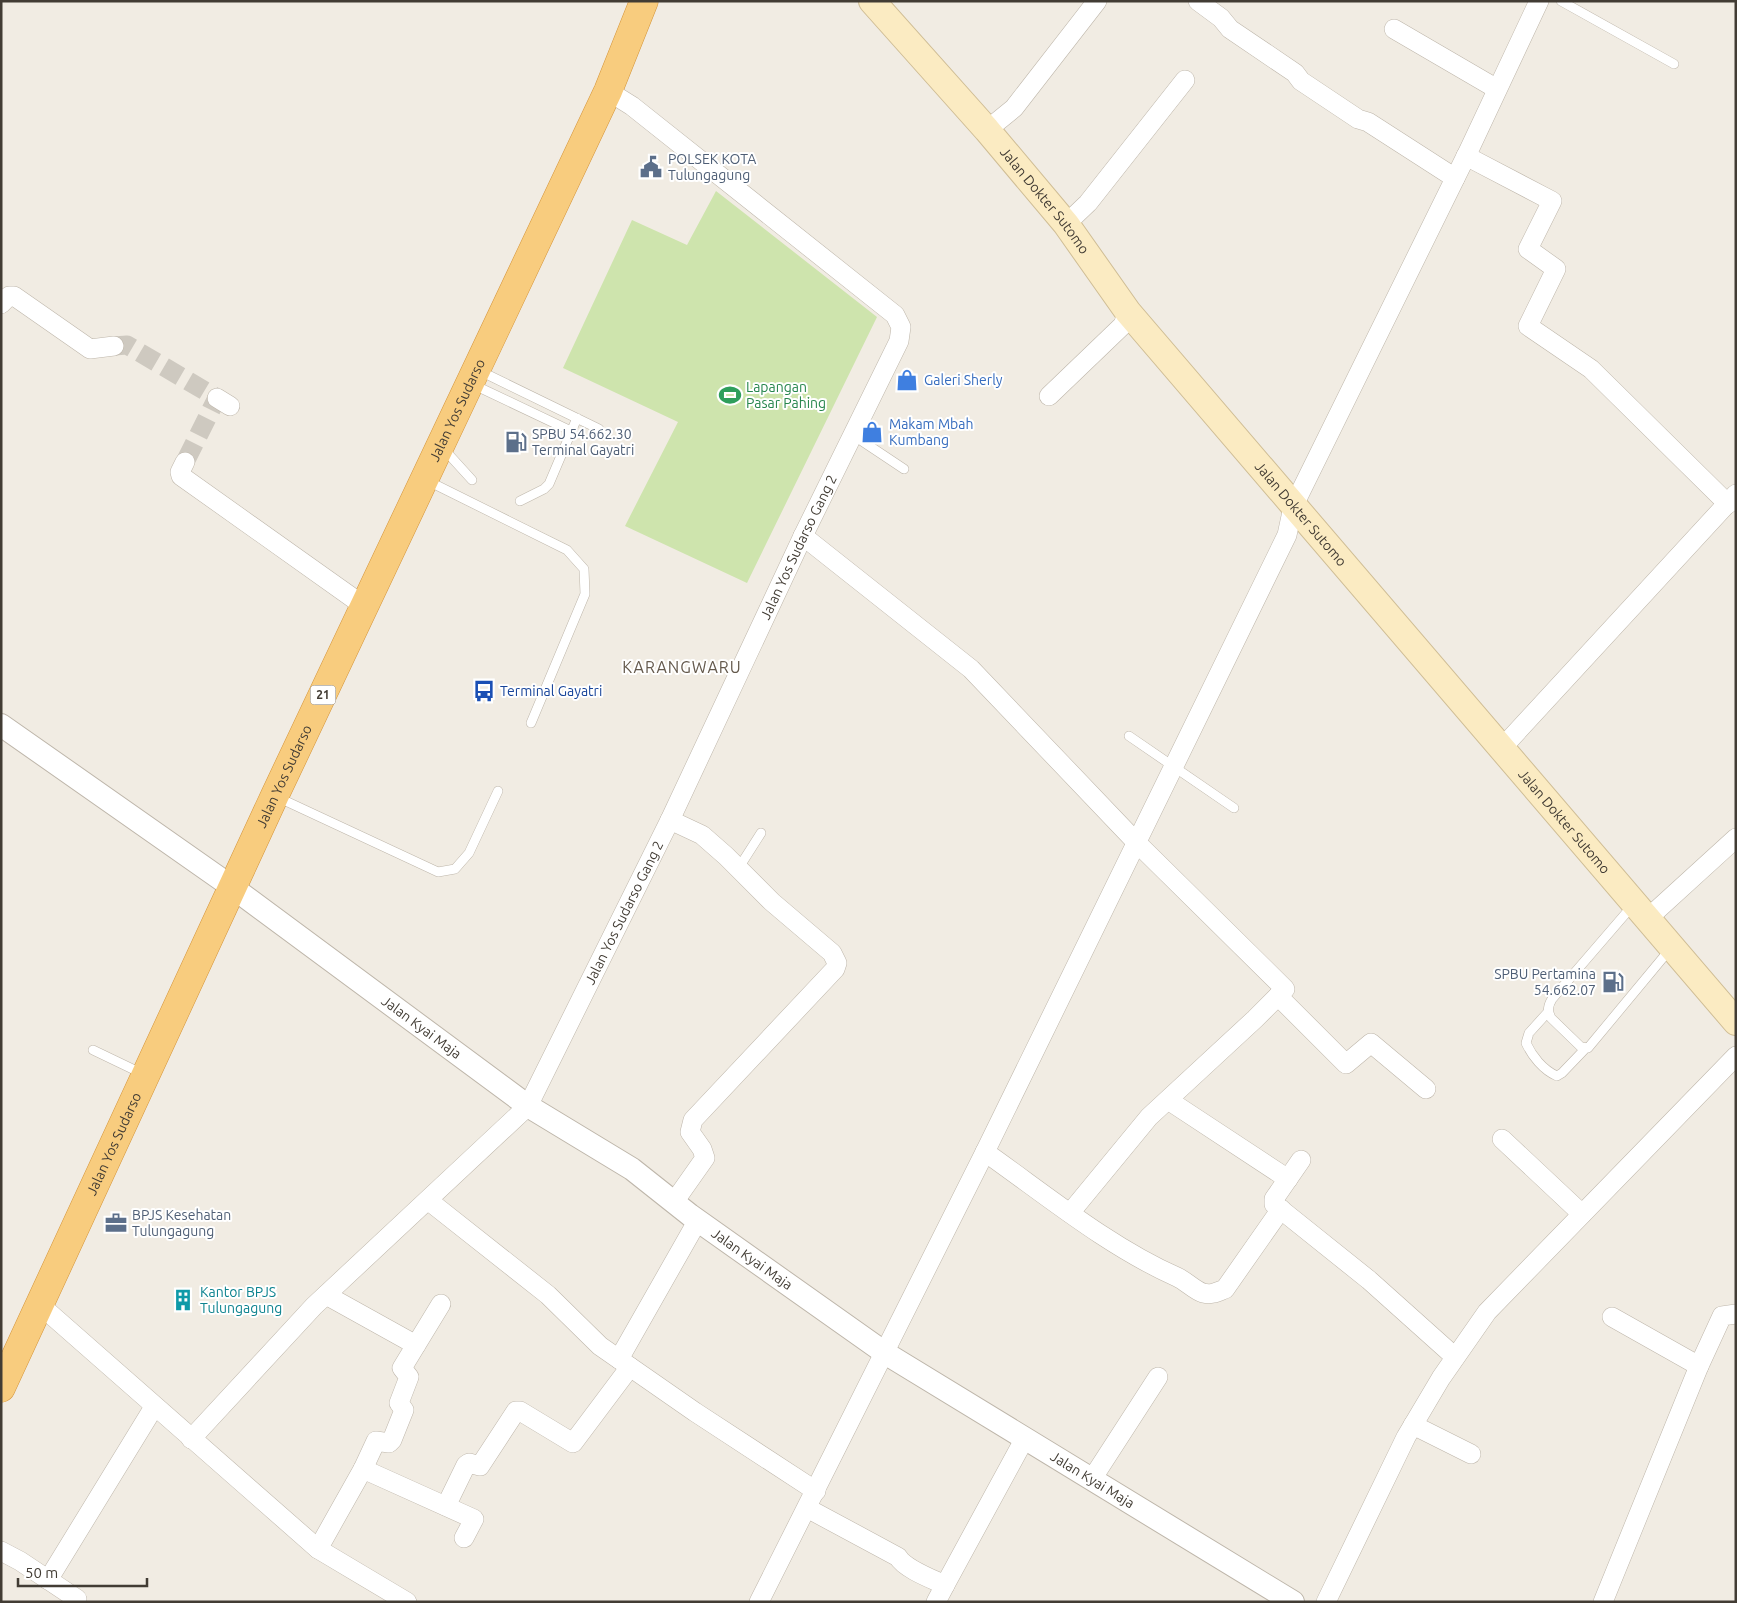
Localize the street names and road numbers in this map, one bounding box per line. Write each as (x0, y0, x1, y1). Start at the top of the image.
street label: Jalan Dokter Sutomo (997, 144, 1092, 257)
street label: Jalan Yos Sudarso (426, 356, 488, 464)
street label: Jalan Dokter Sutomo (1252, 458, 1350, 569)
street label: Jalan Yos Sudarso Gang 2 (757, 472, 840, 622)
road number: 21 (310, 686, 336, 704)
street label: Jalan Yos Sudarso (253, 722, 315, 830)
street label: Jalan Dokter Sutomo (1515, 766, 1613, 877)
street label: Jalan Yos Sudarso Gang 2 (582, 838, 666, 987)
street label: Jalan Kyai Maja (379, 993, 465, 1062)
street label: Jalan Yos Sudarso (83, 1090, 144, 1198)
street label: Jalan Kyai Maja (709, 1225, 796, 1293)
street label: Jalan Kyai Maja (1048, 1448, 1137, 1511)

